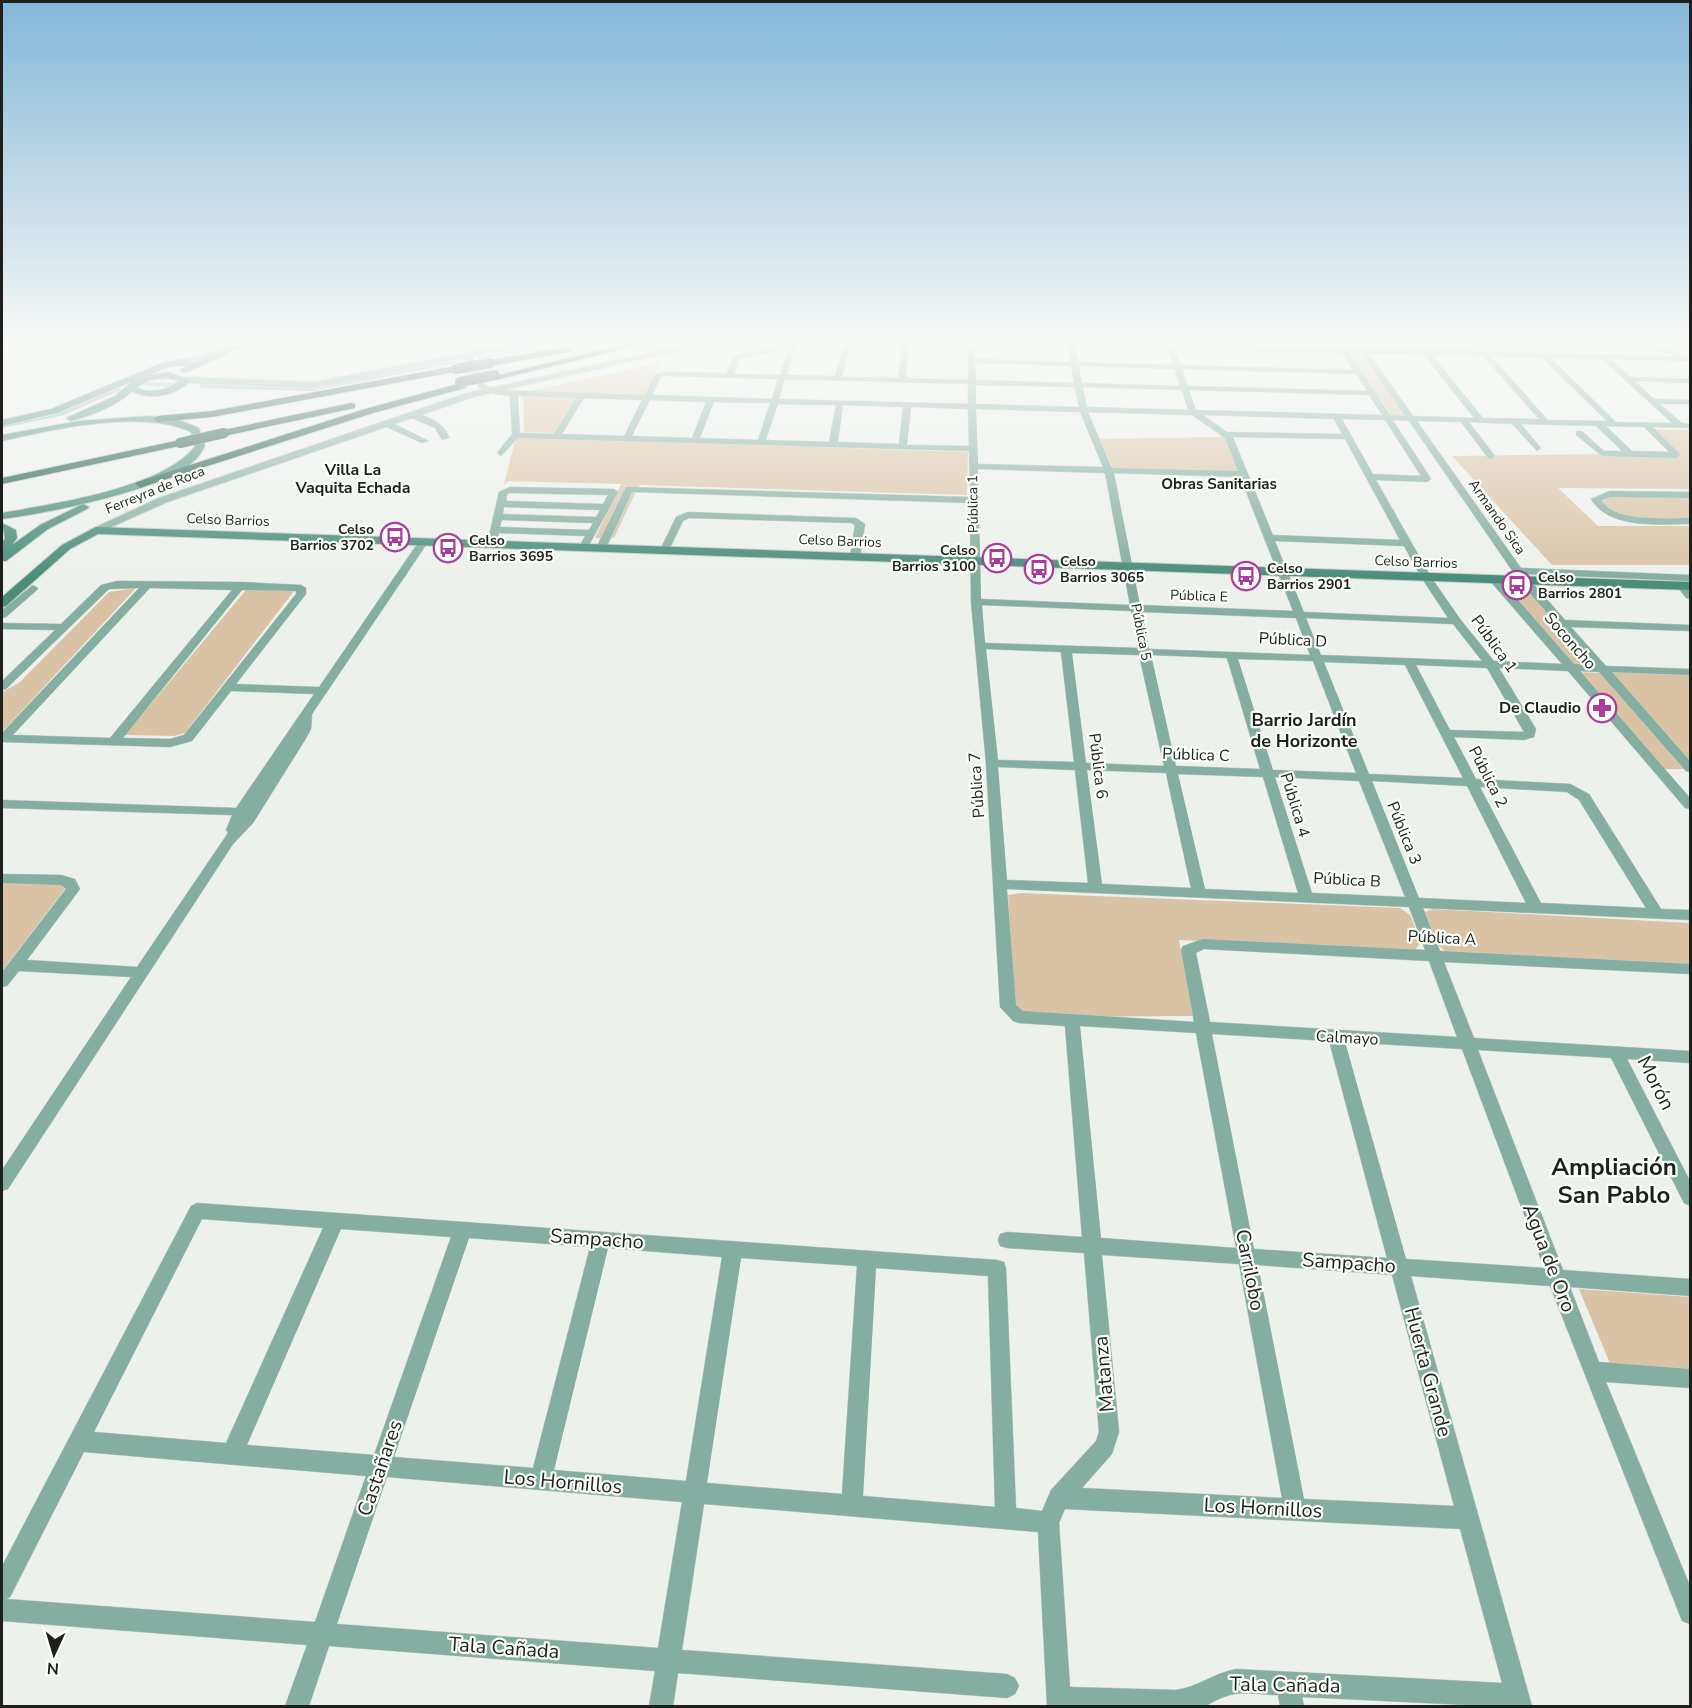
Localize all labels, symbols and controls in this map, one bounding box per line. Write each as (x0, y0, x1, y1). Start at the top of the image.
district label: Villa La Vaquita Echada (295, 459, 410, 499)
street label: Ferreyra de Roca (103, 461, 207, 519)
district label: Obras Sanitarias (1161, 474, 1277, 494)
street label: Pública 1 (963, 475, 983, 533)
street label: Armando Sica (1464, 476, 1530, 558)
street label: Celso Barrios (186, 509, 270, 531)
place label: Celso Barrios 3702 (290, 520, 374, 555)
bus stop icon: Celso Barrios 3702 (379, 521, 411, 553)
street label: Celso Barrios (798, 530, 882, 552)
place label: Celso Barrios 3695 (469, 531, 553, 566)
bus stop icon: Celso Barrios 3695 (432, 532, 464, 564)
place label: Celso Barrios 3100 (892, 541, 976, 576)
bus stop icon: Celso Barrios 3100 (981, 542, 1013, 574)
street label: Celso Barrios (1374, 551, 1458, 573)
place label: Celso Barrios 3065 (1060, 552, 1144, 587)
bus stop icon: Celso Barrios 3065 (1023, 553, 1055, 585)
place label: Celso Barrios 2901 (1267, 559, 1351, 594)
bus stop icon: Celso Barrios 2901 (1230, 560, 1262, 592)
place label: Celso Barrios 2801 (1538, 568, 1622, 603)
bus stop icon: Celso Barrios 2801 (1501, 569, 1533, 601)
street label: Pública E (1170, 585, 1228, 607)
street label: Pública 5 (1126, 602, 1156, 662)
street label: Soconcho (1539, 608, 1601, 674)
street label: Pública 1 (1466, 611, 1522, 677)
street label: Pública D (1258, 627, 1328, 653)
pharmacy icon: De Claudio (1586, 692, 1618, 724)
place label: De Claudio (1499, 697, 1581, 719)
district label: Barrio Jardín de Horizonte (1250, 708, 1358, 753)
street label: Pública 6 (1083, 732, 1113, 800)
street label: Pública 2 (1463, 742, 1513, 812)
street label: Pública C (1162, 743, 1230, 767)
street label: Pública 7 (964, 751, 990, 819)
street label: Pública 4 (1275, 770, 1315, 840)
street label: Pública 3 (1381, 798, 1427, 868)
street label: Pública B (1313, 867, 1381, 893)
street label: Pública A (1407, 925, 1477, 951)
street label: Calmayo (1315, 1025, 1379, 1051)
street label: Morón (1631, 1051, 1681, 1115)
district label: Ampliación San Pablo (1551, 1151, 1677, 1211)
street label: Agua de Oro (1516, 1200, 1582, 1316)
street label: Sampacho (549, 1222, 645, 1256)
street label: Carrilobo (1229, 1227, 1271, 1313)
street label: Sampacho (1301, 1246, 1397, 1280)
street label: Huerta Grande (1398, 1304, 1458, 1440)
street label: Matanza (1087, 1335, 1121, 1413)
street label: Castañares (351, 1416, 409, 1520)
street label: Los Hornillos (503, 1463, 623, 1501)
street label: Los Hornillos (1203, 1491, 1323, 1525)
north arrow (24, 1624, 84, 1684)
street label: Tala Cañada (448, 1631, 560, 1665)
text: N (46, 1657, 60, 1679)
street label: Tala Cañada (1229, 1671, 1341, 1699)

